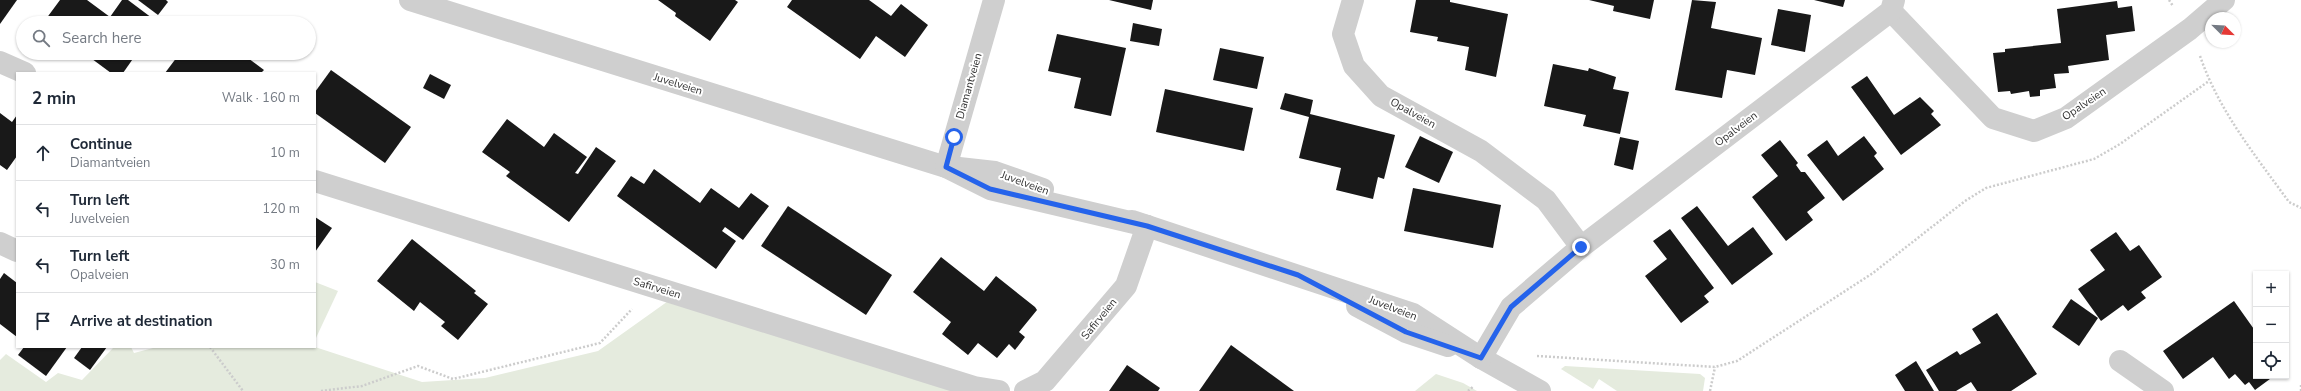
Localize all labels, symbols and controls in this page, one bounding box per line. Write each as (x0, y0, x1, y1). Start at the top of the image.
north arrow (2205, 12, 2241, 48)
search box (16, 16, 316, 60)
icon: search (30, 27, 52, 49)
text: Search here (62, 28, 142, 48)
street label: Diamantveien (952, 51, 986, 121)
street label: Juvelveien (651, 69, 704, 99)
street label: Opalveien (2059, 84, 2109, 124)
text: 2 min (32, 87, 76, 110)
text: Walk · 160 m (222, 89, 300, 107)
street label: Opalveien (1388, 94, 1438, 132)
street label: Opalveien (1712, 108, 1760, 150)
route start (945, 128, 963, 146)
text: Continue (70, 134, 132, 154)
icon: ahead (32, 142, 54, 164)
text: 10 m (270, 144, 300, 162)
text: Diamantveien (70, 154, 150, 172)
street label: Juvelveien (998, 167, 1051, 199)
text: Turn left (70, 190, 129, 210)
icon: left (32, 198, 54, 220)
text: 120 m (262, 200, 300, 218)
text: Juvelveien (70, 210, 130, 228)
route end (1572, 238, 1590, 256)
text: Turn left (70, 246, 129, 266)
icon: left (32, 254, 54, 276)
text: 30 m (270, 256, 300, 274)
text: Opalveien (70, 266, 129, 284)
map controls (2253, 271, 2289, 379)
button: + (2253, 271, 2289, 307)
street label: Safirveien (631, 274, 683, 302)
street label: Juvelveien (1366, 292, 1419, 324)
street label: Safirveien (1078, 295, 1120, 343)
button: − (2253, 307, 2289, 343)
icon: arrive (32, 310, 54, 332)
text: Arrive at destination (70, 311, 213, 331)
button: locate (2253, 343, 2289, 379)

